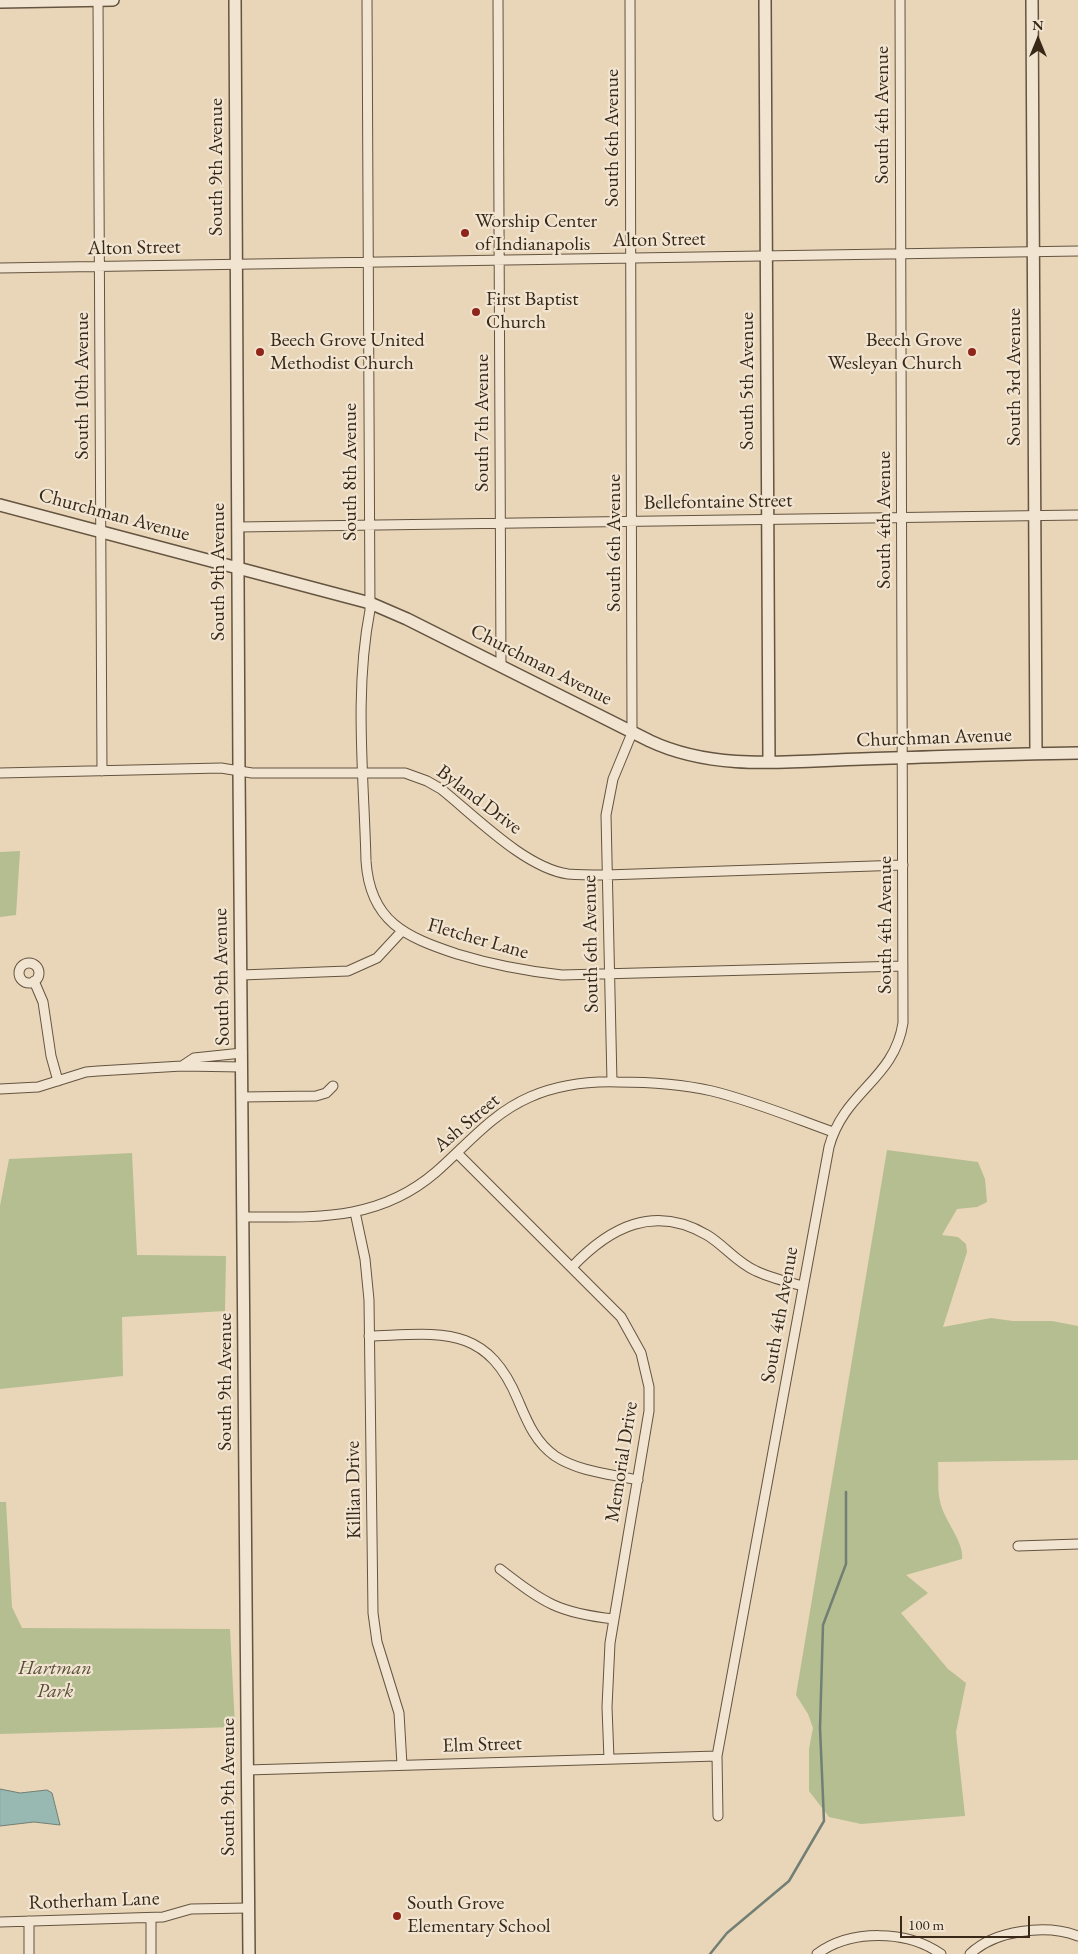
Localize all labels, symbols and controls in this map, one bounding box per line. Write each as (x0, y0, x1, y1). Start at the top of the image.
north arrow (1013, 15, 1063, 65)
text: N (1032, 16, 1044, 34)
street label: South 4th Avenue (871, 46, 895, 184)
street label: South 6th Avenue (601, 69, 625, 207)
street label: South 9th Avenue (205, 98, 229, 236)
place label: Worship Center of Indianapolis (475, 210, 597, 257)
marker: Worship Center of Indianapolis (459, 227, 471, 239)
street label: Alton Street (612, 227, 706, 253)
street label: Alton Street (87, 235, 181, 261)
place label: First Baptist Church (486, 288, 579, 335)
marker: First Baptist Church (470, 306, 482, 318)
street label: South 3rd Avenue (1003, 308, 1027, 446)
street label: South 10th Avenue (71, 312, 95, 460)
street label: South 5th Avenue (736, 312, 760, 450)
place label: Beech Grove United Methodist Church (270, 329, 425, 376)
place label: Beech Grove Wesleyan Church (828, 329, 962, 376)
marker: Beech Grove United Methodist Church (254, 346, 266, 358)
marker: Beech Grove Wesleyan Church (966, 346, 978, 358)
street label: South 7th Avenue (471, 354, 495, 492)
street label: South 8th Avenue (339, 403, 363, 541)
street label: South 4th Avenue (873, 451, 897, 589)
street label: South 6th Avenue (603, 474, 627, 612)
street label: Churchman Avenue (36, 483, 192, 547)
street label: Bellefontaine Street (643, 489, 793, 515)
street label: South 9th Avenue (207, 503, 231, 641)
street label: Churchman Avenue (466, 619, 616, 711)
street label: Churchman Avenue (856, 723, 1012, 753)
street label: Byland Drive (432, 760, 526, 840)
street label: South 4th Avenue (874, 856, 898, 994)
street label: South 6th Avenue (578, 875, 604, 1013)
street label: South 9th Avenue (209, 908, 235, 1046)
street label: Fletcher Lane (425, 913, 531, 965)
street label: Ash Street (429, 1089, 505, 1157)
street label: South 4th Avenue (756, 1245, 804, 1385)
street label: South 9th Avenue (214, 1313, 238, 1451)
street label: Memorial Drive (601, 1400, 643, 1524)
street label: Killian Drive (341, 1441, 367, 1539)
park label: Hartman Park (18, 1657, 92, 1704)
street label: South 9th Avenue (217, 1718, 241, 1856)
street label: Elm Street (442, 1732, 522, 1758)
street label: Rotherham Lane (28, 1887, 160, 1915)
place label: South Grove Elementary School (407, 1892, 551, 1939)
scale bar (903, 1906, 1033, 1938)
marker: South Grove Elementary School (391, 1910, 403, 1922)
text: 100 m (908, 1915, 944, 1934)

